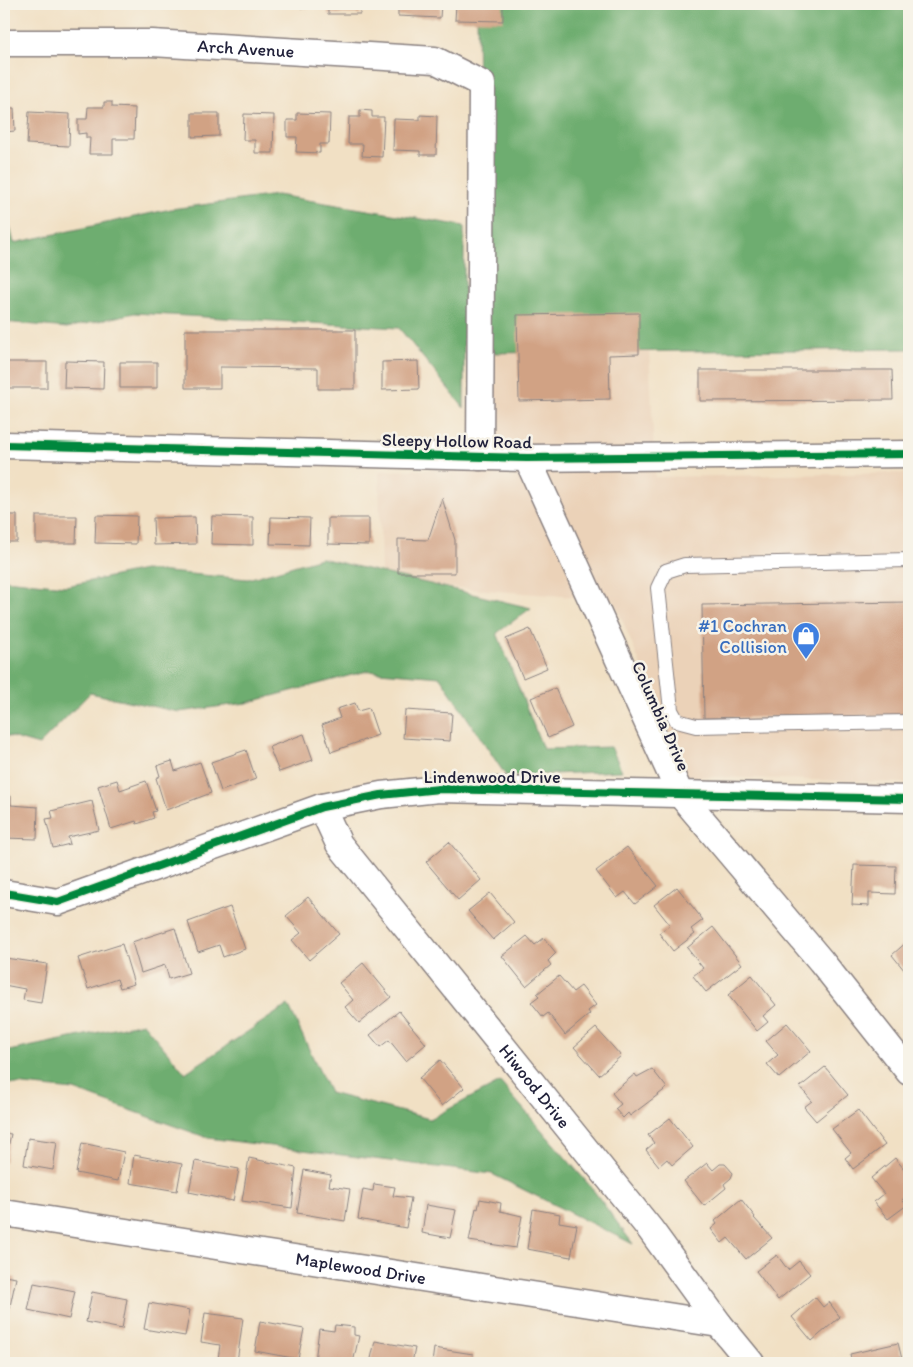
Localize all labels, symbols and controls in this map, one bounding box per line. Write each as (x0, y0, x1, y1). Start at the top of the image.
street label: Arch Avenue (197, 35, 295, 63)
street label: Sleepy Hollow Road (382, 429, 532, 453)
place label: #1 Cochran Collision (698, 615, 787, 658)
shop icon: #1 Cochran Collision (791, 621, 821, 660)
street label: Columbia Drive (627, 657, 695, 775)
street label: Lindenwood Drive (423, 766, 561, 788)
street label: Hiwood Drive (494, 1040, 575, 1133)
street label: Maplewood Drive (294, 1247, 428, 1289)

